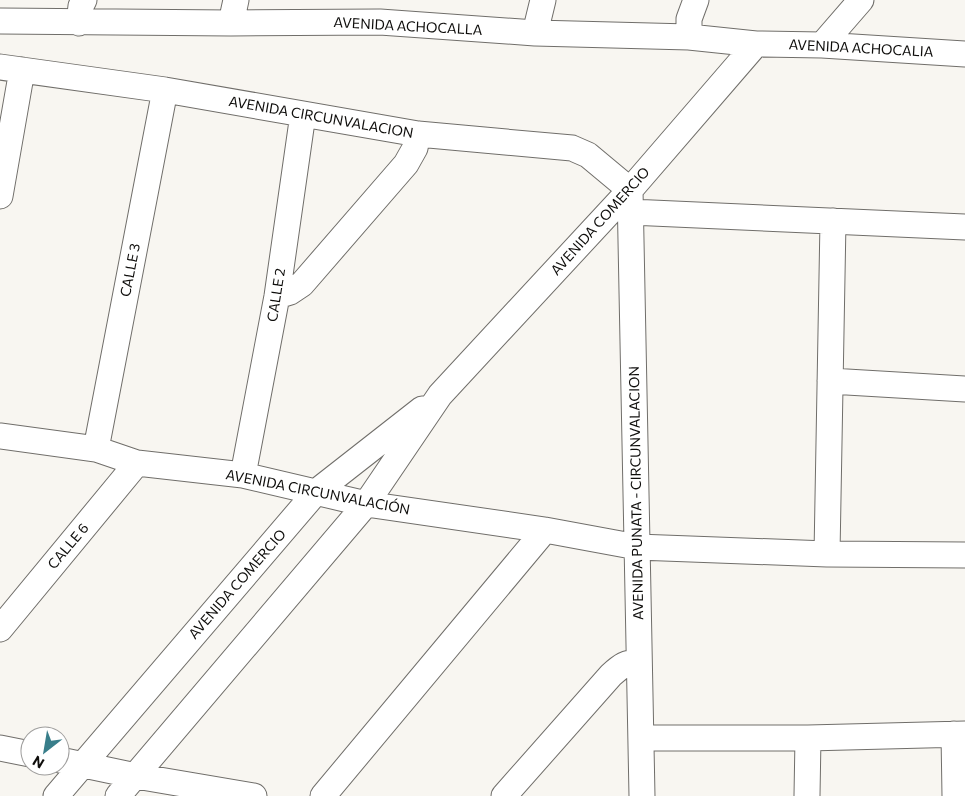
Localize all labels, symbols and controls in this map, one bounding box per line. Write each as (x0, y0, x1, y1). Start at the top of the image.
street label: AVENIDA ACHOCALLA (333, 13, 483, 38)
street label: AVENIDA ACHOCALIA (788, 35, 934, 60)
street label: AVENIDA CIRCUNVALACION (227, 92, 415, 141)
street label: AVENIDA COMERCIO (547, 163, 653, 278)
street label: CALLE 3 (116, 242, 143, 298)
street label: CALLE 2 (263, 267, 288, 323)
street label: AVENIDA PUNATA - CIRCUNVALACION (625, 366, 646, 620)
street label: AVENIDA CIRCUNVALACIÓN (225, 465, 412, 518)
street label: CALLE 6 (43, 519, 92, 572)
street label: AVENIDA COMERCIO (184, 525, 289, 642)
north arrow (20, 726, 70, 776)
text: N (29, 753, 47, 773)

